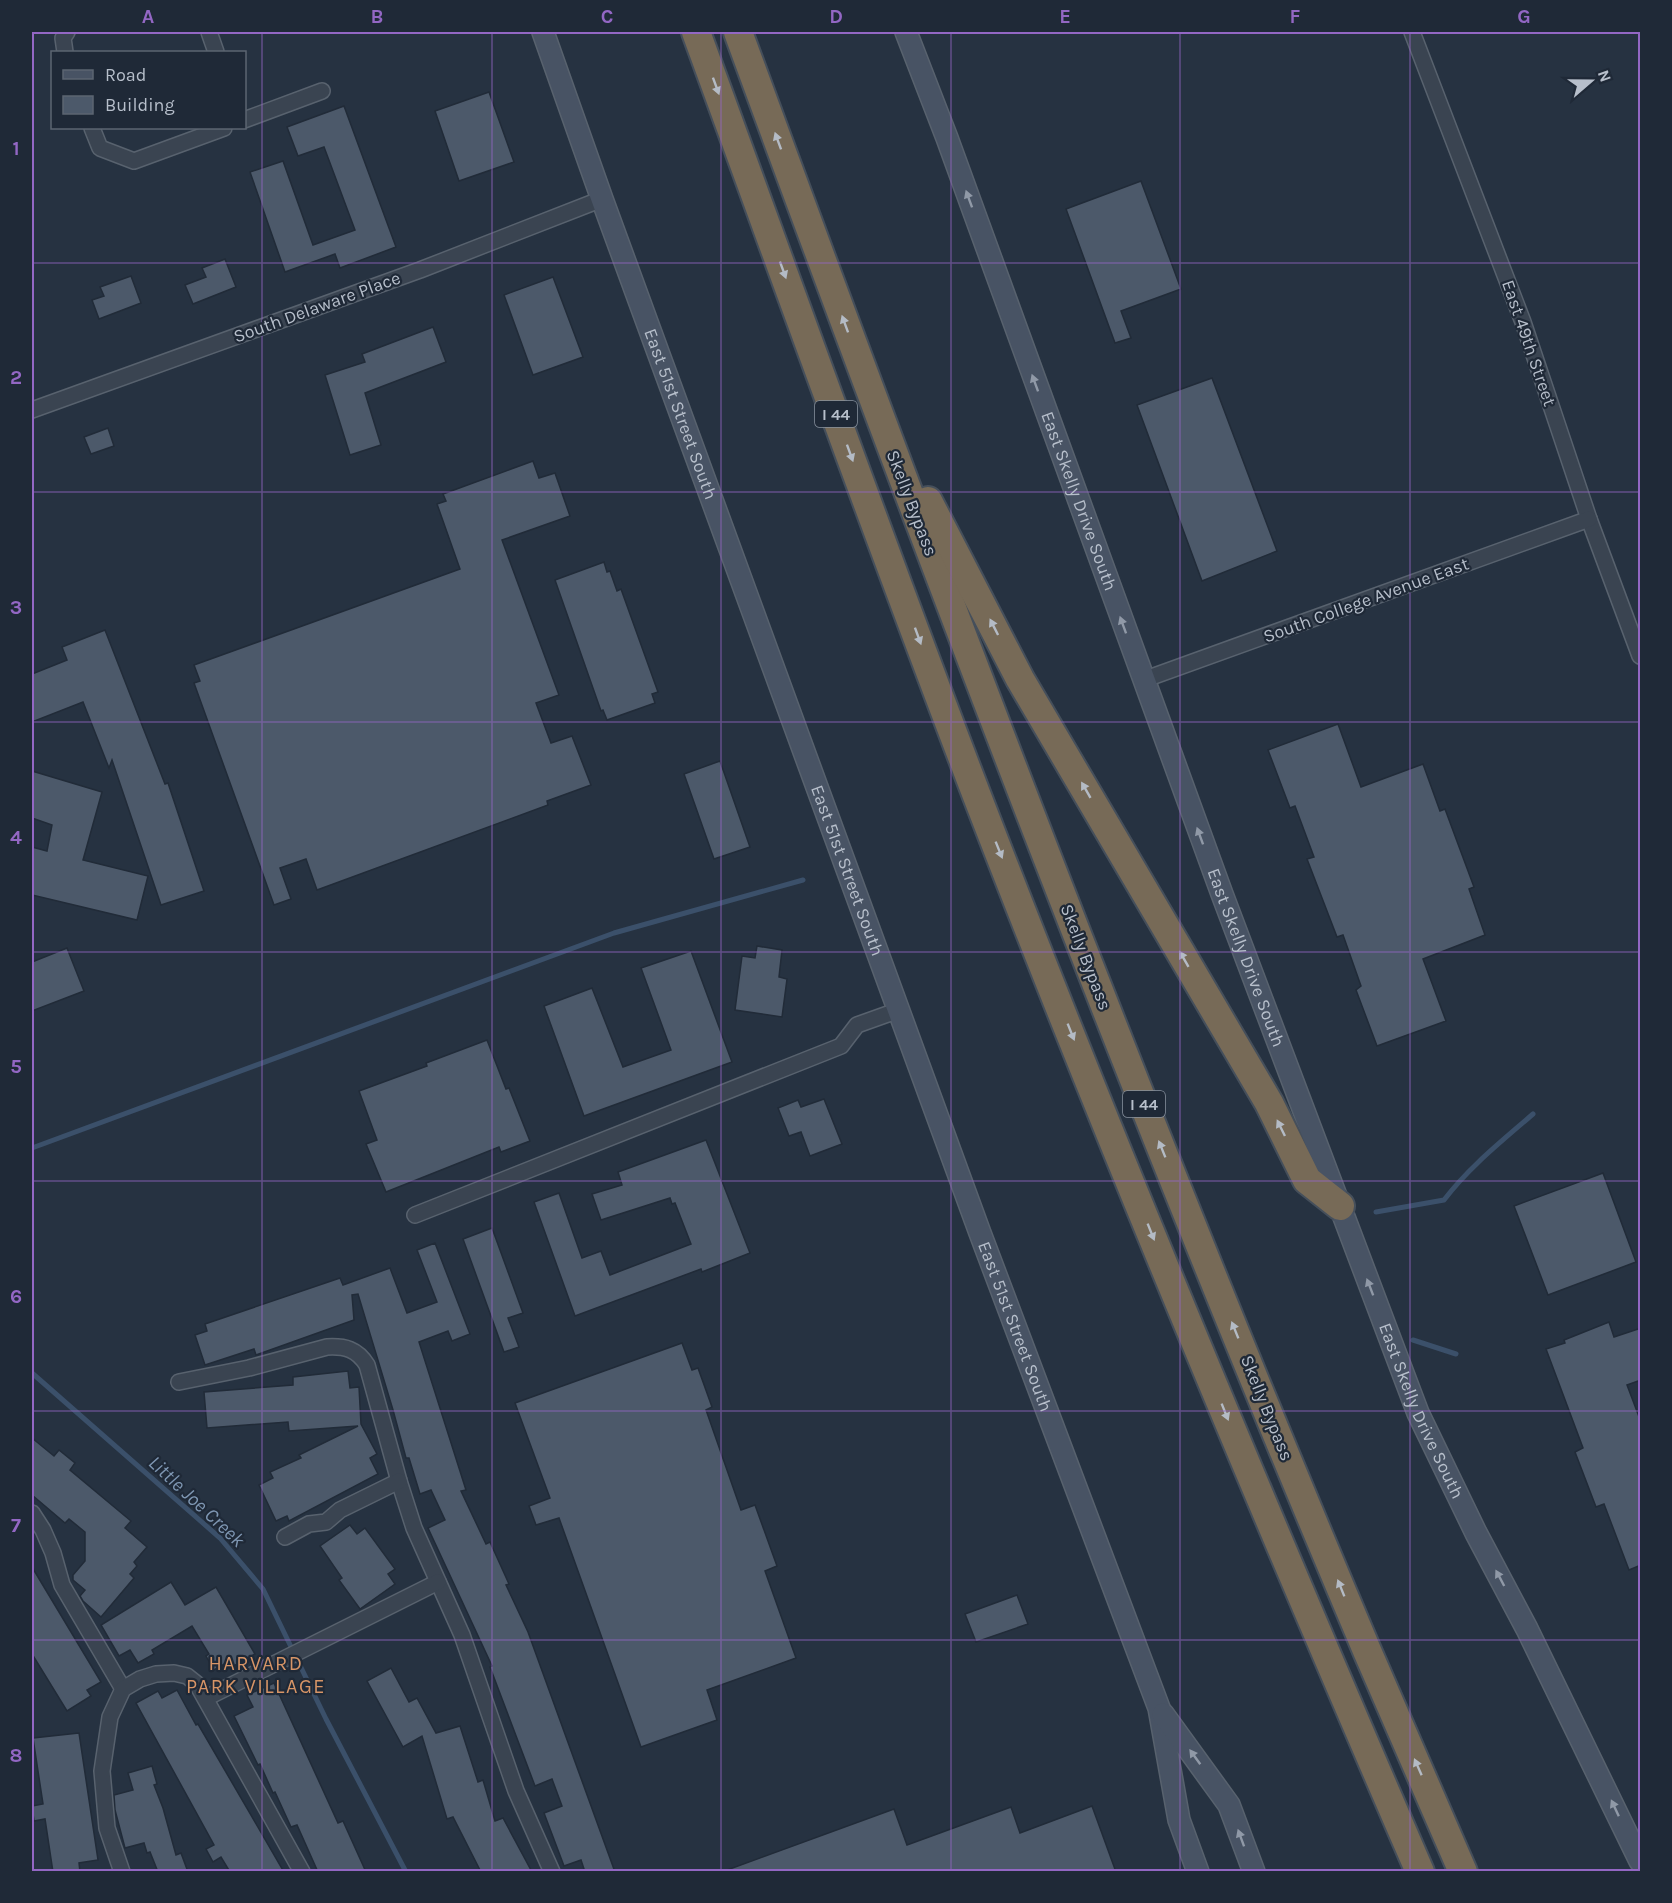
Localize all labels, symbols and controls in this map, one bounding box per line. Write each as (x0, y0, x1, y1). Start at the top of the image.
text: A (142, 5, 155, 28)
text: B (371, 5, 383, 28)
text: C (601, 5, 613, 28)
text: D (829, 5, 843, 28)
text: E (1059, 5, 1071, 28)
text: F (1290, 5, 1301, 28)
text: G (1517, 5, 1531, 28)
legend (51, 51, 246, 129)
north arrow (1561, 51, 1621, 111)
text: Road (105, 64, 146, 86)
text: N (1594, 67, 1616, 85)
one-way arrow (711, 78, 721, 96)
text: Building (105, 94, 175, 116)
one-way arrow (773, 132, 782, 150)
text: 1 (12, 137, 20, 160)
one-way arrow (964, 190, 974, 208)
one-way arrow (778, 261, 788, 279)
street label: South Delaware Place (231, 267, 403, 347)
street label: East 49th Street (1497, 277, 1561, 409)
one-way arrow (840, 315, 849, 333)
street label: East 51st Street South (639, 326, 722, 502)
text: 2 (10, 366, 22, 389)
one-way arrow (1030, 374, 1040, 392)
road number: I 44 (815, 401, 857, 427)
street label: East Skelly Drive South (1036, 408, 1122, 594)
one-way arrow (845, 444, 855, 462)
street label: Skelly Bypass (882, 447, 942, 559)
street label: South College Avenue East (1260, 552, 1472, 647)
text: 3 (10, 596, 22, 619)
one-way arrow (1118, 616, 1128, 634)
one-way arrow (989, 618, 999, 636)
one-way arrow (913, 627, 923, 645)
one-way arrow (1081, 781, 1091, 798)
street label: East 51st Street South (806, 782, 889, 959)
text: 4 (10, 826, 22, 849)
one-way arrow (1195, 827, 1205, 845)
one-way arrow (994, 842, 1004, 860)
street label: East Skelly Drive South (1203, 865, 1290, 1050)
street label: Skelly Bypass (1056, 901, 1116, 1013)
one-way arrow (1180, 950, 1190, 967)
one-way arrow (1066, 1023, 1076, 1041)
text: 5 (10, 1055, 22, 1078)
road number: I 44 (1123, 1091, 1165, 1117)
one-way arrow (1277, 1119, 1286, 1136)
one-way arrow (1156, 1140, 1166, 1158)
one-way arrow (1147, 1223, 1156, 1241)
street label: East 51st Street South (973, 1238, 1057, 1415)
one-way arrow (1365, 1278, 1375, 1296)
text: 6 (10, 1285, 22, 1308)
one-way arrow (1230, 1320, 1240, 1338)
street label: East Skelly Drive South (1374, 1320, 1469, 1502)
street label: Skelly Bypass (1236, 1352, 1298, 1464)
one-way arrow (1220, 1404, 1230, 1422)
water label: Little Joe Creek (144, 1451, 250, 1552)
text: 7 (11, 1514, 21, 1537)
one-way arrow (1495, 1569, 1505, 1586)
one-way arrow (1336, 1578, 1346, 1596)
district label: HARVARD PARK VILLAGE (186, 1652, 326, 1698)
text: 8 (10, 1744, 22, 1767)
one-way arrow (1189, 1750, 1201, 1765)
one-way arrow (1412, 1758, 1422, 1776)
one-way arrow (1611, 1799, 1620, 1816)
one-way arrow (1236, 1829, 1246, 1847)

